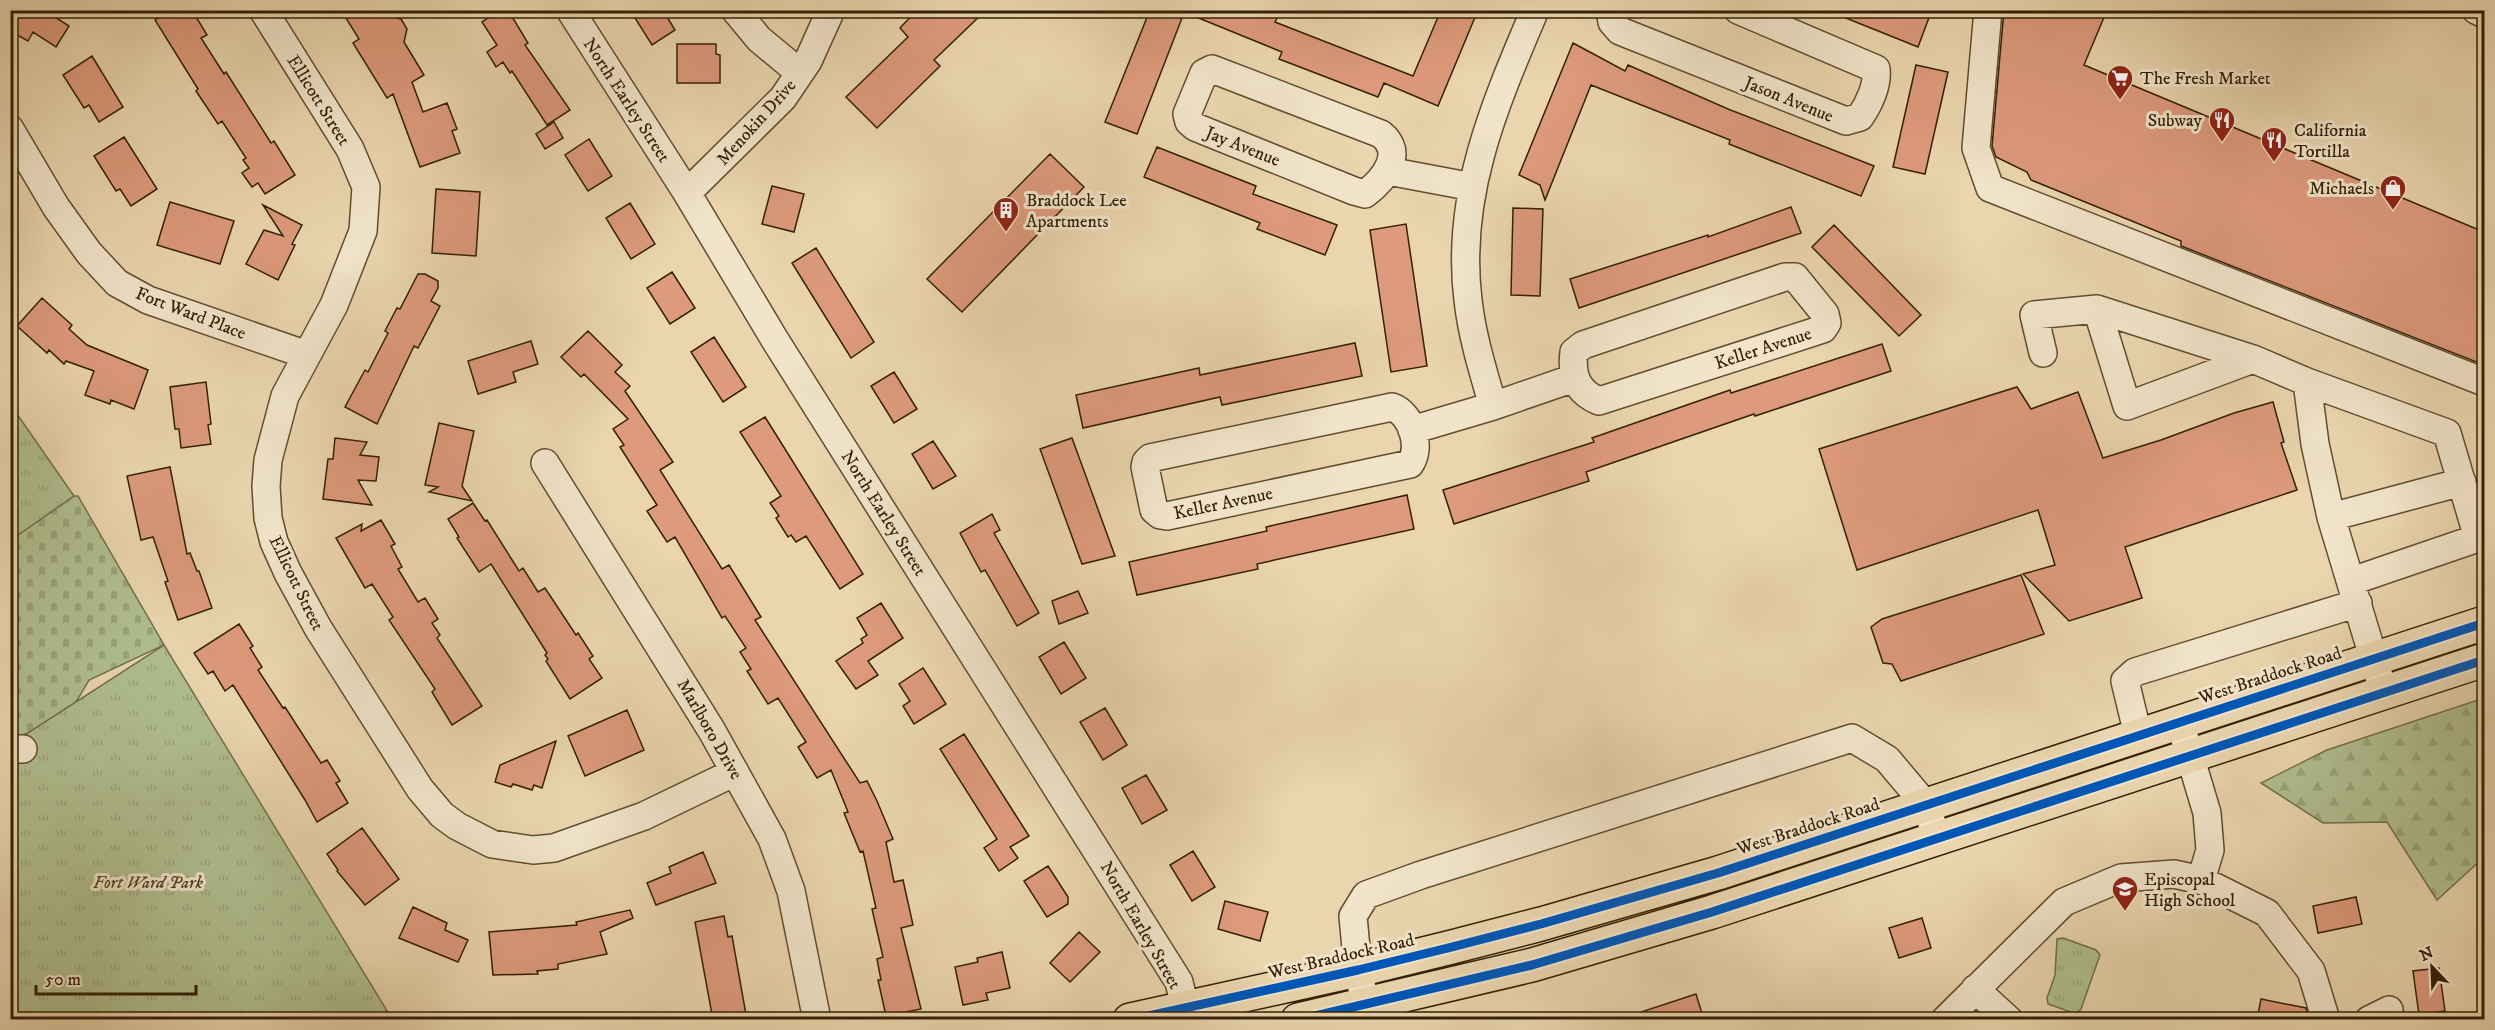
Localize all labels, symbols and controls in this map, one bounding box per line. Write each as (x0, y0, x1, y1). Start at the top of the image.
street label: North Earley Street (578, 34, 675, 167)
street label: Ellicott Street (282, 51, 355, 150)
supermarket icon: The Fresh Market (2105, 63, 2135, 101)
place label: The Fresh Market (2140, 68, 2271, 90)
street label: Jason Avenue (1739, 71, 1837, 128)
street label: Menokin Drive (712, 75, 801, 170)
restaurant icon: Subway (2207, 105, 2237, 143)
place label: Subway (2148, 110, 2202, 132)
place label: California Tortilla (2294, 120, 2367, 163)
street label: Jay Avenue (1200, 121, 1283, 172)
restaurant icon: California Tortilla (2259, 125, 2289, 163)
shop icon: Michaels (2378, 173, 2408, 211)
place label: Michaels (2309, 178, 2374, 200)
place label: Braddock Lee Apartments (1026, 190, 1127, 233)
building icon: Braddock Lee Apartments (991, 195, 1021, 233)
street label: Fort Ward Place (132, 283, 249, 345)
street label: Keller Avenue (1712, 323, 1815, 375)
street label: North Earley Street (836, 447, 931, 580)
street label: Keller Avenue (1172, 483, 1275, 525)
street label: Ellicott Street (264, 532, 329, 635)
street label: West Braddock Road (2195, 642, 2345, 710)
street label: Marlboro Drive (671, 675, 747, 784)
street label: West Braddock Road (1733, 793, 1883, 861)
street label: North Earley Street (1095, 858, 1186, 993)
place label: Episcopal High School (2144, 869, 2236, 912)
park label: Fort Ward Park (93, 872, 203, 894)
school or university icon: Episcopal High School (2110, 874, 2140, 912)
street label: West Braddock Road (1265, 930, 1416, 985)
north arrow (2402, 937, 2462, 997)
text: N (2417, 942, 2436, 966)
scale bar (36, 958, 196, 996)
text: 50 m (45, 969, 81, 991)

